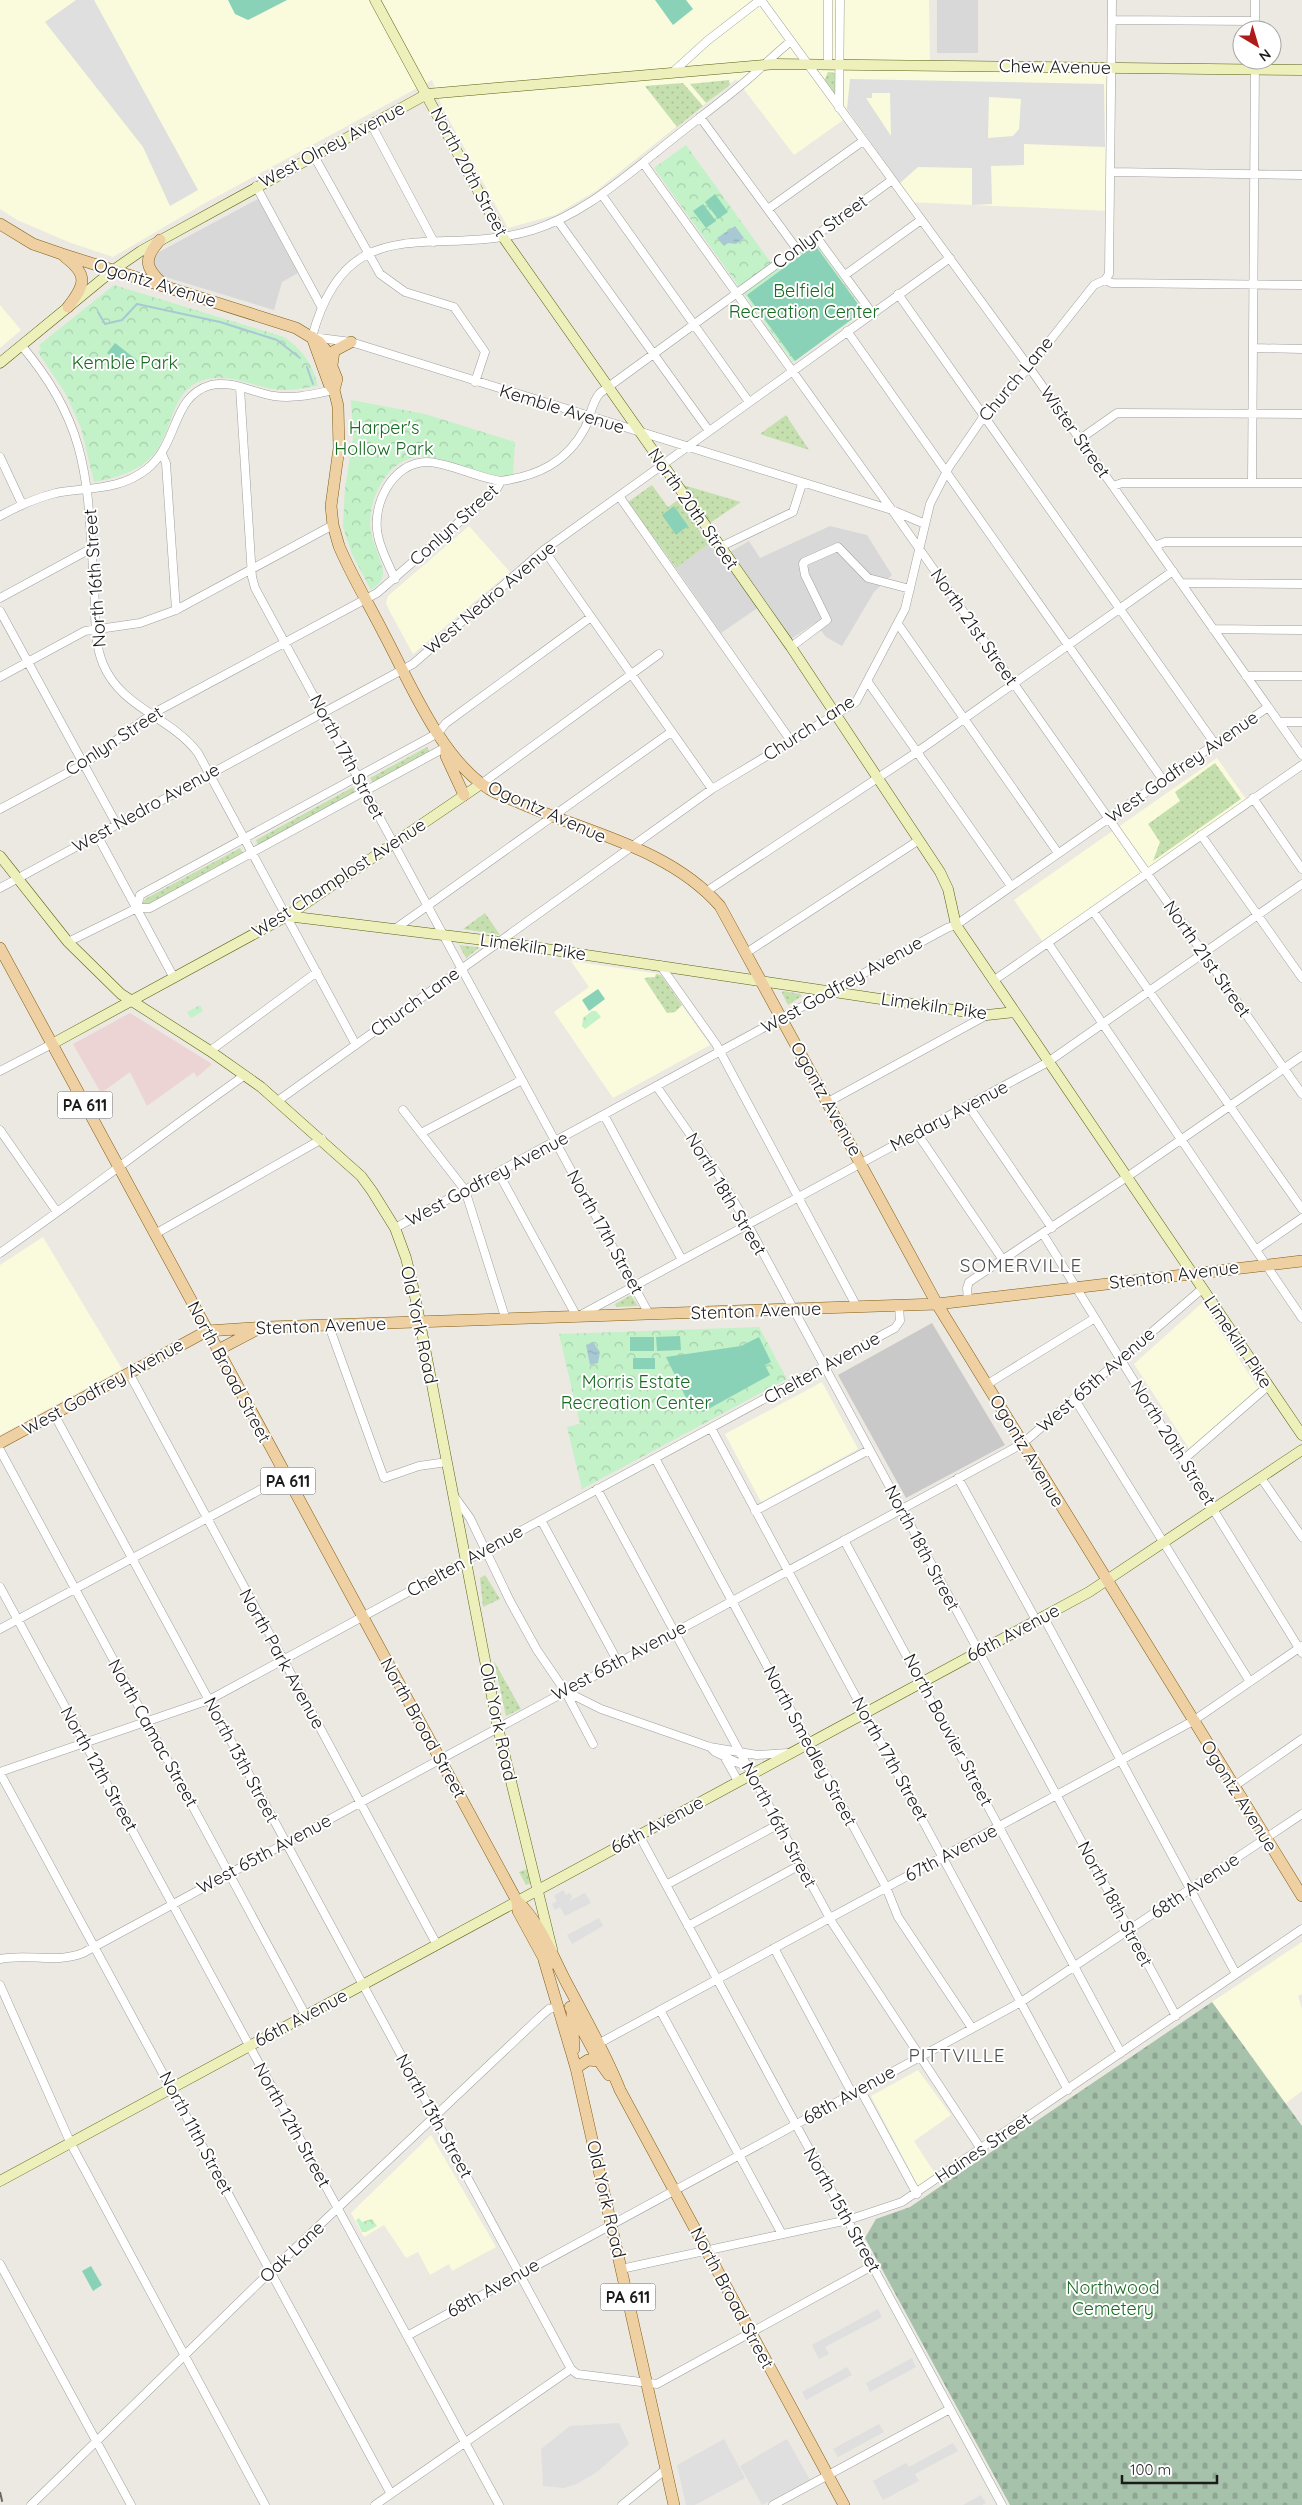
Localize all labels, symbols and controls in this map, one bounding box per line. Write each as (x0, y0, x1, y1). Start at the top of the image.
north arrow (1232, 20, 1282, 70)
text: N (1255, 45, 1275, 66)
street label: Chew Avenue (999, 54, 1111, 79)
street label: West Olney Avenue (255, 96, 409, 193)
street label: North 20th Street (426, 103, 513, 240)
street label: Conlyn Street (768, 189, 872, 274)
street label: Ogontz Avenue (91, 253, 219, 312)
park label: Belfield Recreation Center (729, 279, 879, 323)
street label: Church Lane (973, 331, 1058, 426)
park label: Kemble Park (72, 351, 178, 374)
street label: Kemble Avenue (497, 379, 628, 439)
street label: Wister Street (1035, 381, 1115, 482)
park label: Harper's Hollow Park (334, 416, 434, 460)
street label: North 20th Street (643, 443, 744, 574)
street label: Conlyn Street (404, 479, 503, 571)
street label: North 16th Street (78, 508, 111, 648)
street label: West Nedro Avenue (419, 536, 560, 659)
street label: North 21st Street (926, 564, 1023, 690)
street label: North 17th Street (305, 690, 390, 823)
street label: Church Lane (759, 690, 859, 766)
street label: Conlyn Street (61, 701, 167, 781)
street label: West Godfrey Avenue (1101, 705, 1262, 828)
street label: West Nedro Avenue (68, 758, 223, 858)
street label: Ogontz Avenue (484, 775, 610, 848)
street label: West Champlost Avenue (247, 813, 430, 942)
street label: North 21st Street (1159, 896, 1256, 1022)
street label: Limekiln Pike (479, 928, 588, 965)
street label: West Godfrey Avenue (757, 931, 926, 1038)
street label: Church Lane (366, 962, 464, 1042)
street label: Limekiln Pike (880, 987, 989, 1024)
street label: Ogontz Avenue (786, 1038, 867, 1160)
street label: Medary Avenue (886, 1075, 1012, 1156)
road number: PA 611 (58, 1092, 112, 1118)
street label: West Godfrey Avenue (402, 1126, 572, 1231)
street label: North 18th Street (681, 1128, 772, 1259)
street label: North 17th Street (562, 1166, 649, 1298)
district label: SOMERVILLE (960, 1253, 1082, 1277)
street label: Stenton Avenue (1108, 1255, 1240, 1294)
street label: Old York Road (396, 1264, 443, 1386)
street label: Limekiln Pike (1199, 1291, 1278, 1392)
street label: North Broad Street (182, 1297, 276, 1447)
street label: Stenton Avenue (690, 1297, 822, 1324)
street label: Stenton Avenue (255, 1312, 387, 1339)
street label: West 65th Avenue (1032, 1322, 1159, 1437)
street label: Chelten Avenue (760, 1326, 884, 1409)
street label: West Godfrey Avenue (18, 1333, 187, 1440)
park label: Morris Estate Recreation Center (561, 1370, 711, 1414)
street label: North 20th Street (1126, 1376, 1221, 1510)
street label: Ogontz Avenue (985, 1390, 1070, 1511)
road number: PA 611 (260, 1468, 316, 1494)
street label: North 18th Street (880, 1481, 965, 1615)
street label: Chelten Avenue (403, 1519, 527, 1602)
street label: North Park Avenue (234, 1585, 330, 1733)
street label: 66th Avenue (962, 1598, 1063, 1667)
street label: West 65th Avenue (548, 1615, 690, 1706)
street label: North Bouvier Street (898, 1650, 998, 1810)
street label: North Broad Street (375, 1653, 472, 1802)
street label: North Camac Street (103, 1655, 204, 1811)
street label: Old York Road (475, 1661, 522, 1783)
street label: North Smedley Street (758, 1662, 862, 1830)
street label: North 13th Street (199, 1693, 284, 1826)
street label: North 17th Street (847, 1693, 934, 1825)
street label: North 12th Street (56, 1702, 143, 1835)
street label: Ogontz Avenue (1196, 1736, 1283, 1856)
street label: North 16th Street (737, 1758, 822, 1892)
street label: 66th Avenue (606, 1790, 707, 1859)
street label: West 65th Avenue (193, 1808, 335, 1899)
street label: 67th Avenue (900, 1819, 1001, 1887)
street label: North 18th Street (1073, 1837, 1158, 1971)
street label: 68th Avenue (1146, 1847, 1244, 1924)
street label: 66th Avenue (250, 1983, 351, 2052)
district label: PITTVILLE (908, 2043, 1006, 2067)
street label: North 13th Street (391, 2050, 478, 2182)
street label: North 12th Street (249, 2058, 336, 2191)
street label: 68th Avenue (798, 2060, 899, 2129)
street label: North 11th Street (154, 2067, 238, 2198)
street label: Haines Street (930, 2107, 1035, 2188)
street label: Old York Road (582, 2138, 631, 2260)
street label: North 15th Street (799, 2143, 886, 2276)
street label: Oak Lane (254, 2216, 329, 2287)
street label: North Broad Street (685, 2223, 779, 2373)
street label: 68th Avenue (442, 2253, 543, 2322)
park label: Northwood Cemetery (1066, 2276, 1160, 2320)
road number: PA 611 (600, 2284, 656, 2310)
scale bar (1122, 2452, 1217, 2484)
text: 100 m (1130, 2460, 1171, 2479)

